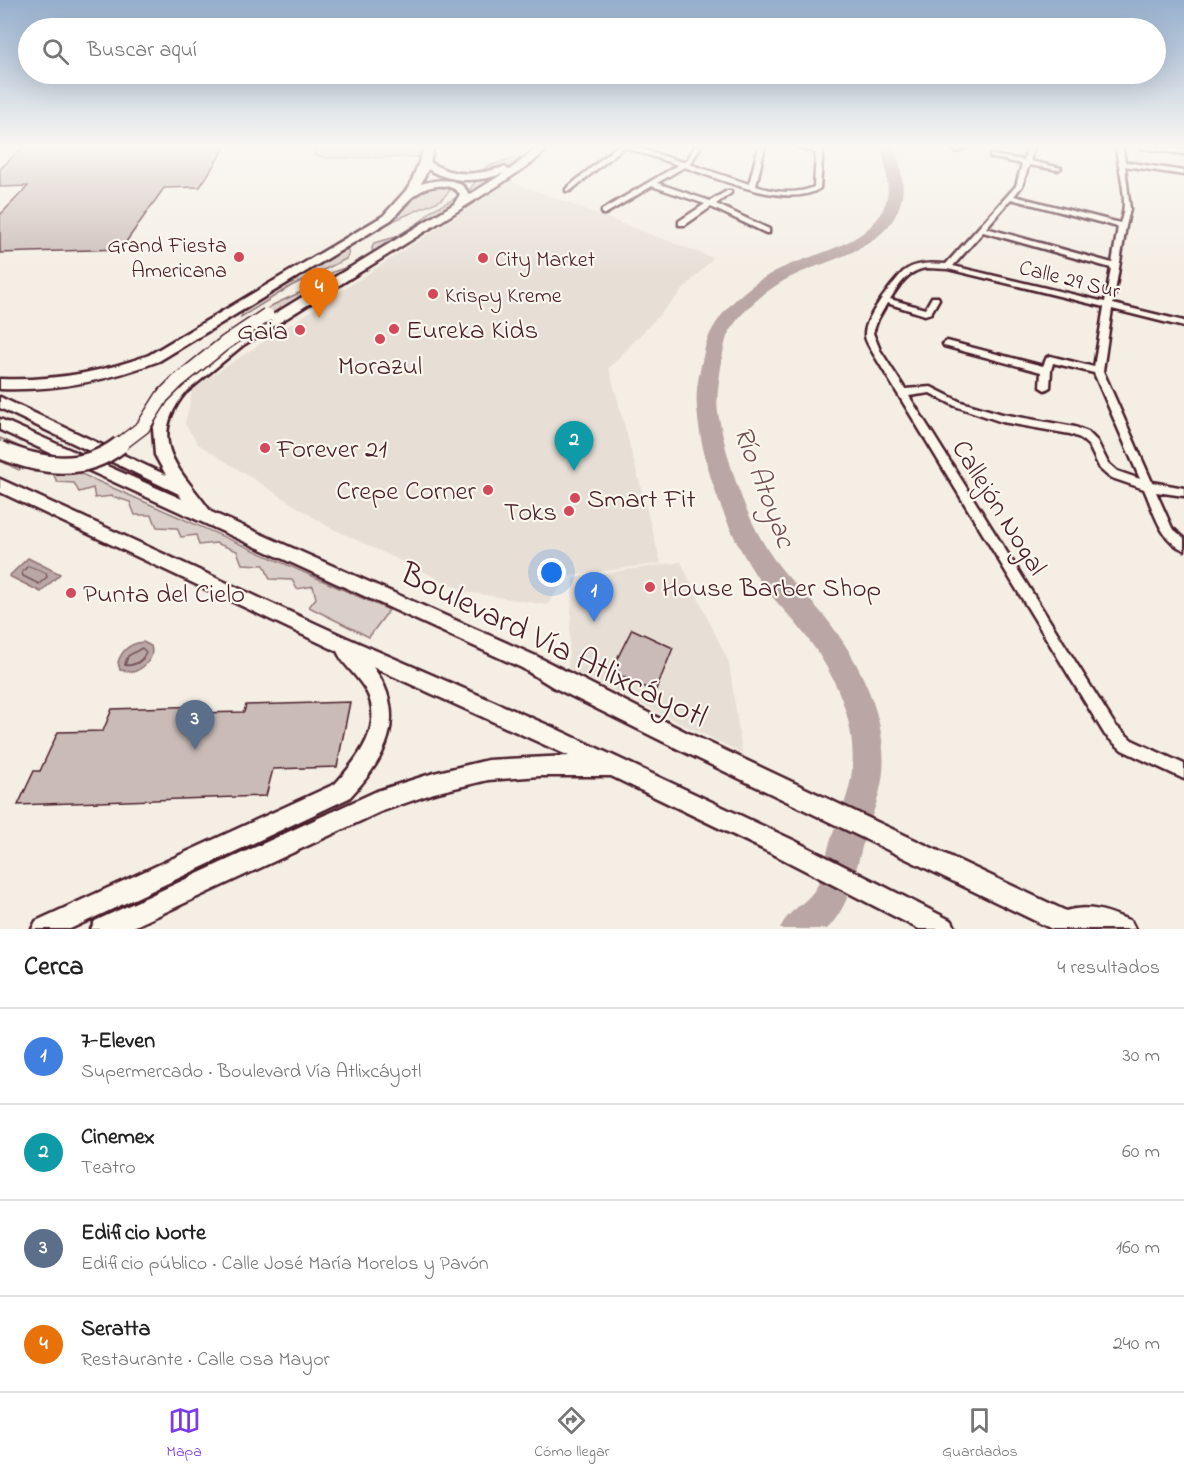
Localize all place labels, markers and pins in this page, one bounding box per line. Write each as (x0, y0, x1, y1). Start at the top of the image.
place label: Grand Fiesta Americana (107, 231, 227, 288)
place label: City Market (495, 245, 596, 278)
marker: Grand Fiesta Americana (232, 250, 246, 264)
marker: City Market (476, 251, 490, 265)
pin: 4 (300, 268, 338, 318)
place label: Krispy Kreme (445, 281, 562, 314)
marker: Krispy Kreme (426, 287, 440, 301)
place label: Eureka Kids (406, 312, 538, 351)
place label: Gaia (237, 313, 288, 352)
marker: Eureka Kids (387, 322, 401, 336)
marker: Gaia (293, 323, 307, 337)
marker: Morazul (373, 332, 387, 346)
place label: Morazul (338, 348, 422, 387)
pin: 2 (554, 422, 594, 471)
place label: Forever 21 (276, 431, 387, 470)
marker: Forever 21 (258, 441, 272, 455)
place label: Crepe Corner (336, 473, 477, 512)
place label: Smart Fit (587, 481, 696, 520)
marker: Crepe Corner (481, 483, 495, 497)
marker: Smart Fit (568, 491, 582, 505)
place label: Toks (504, 494, 557, 533)
marker: Toks (562, 504, 576, 518)
place label: House Barber Shop (662, 570, 881, 609)
pin: 1 (574, 572, 614, 622)
place label: Punta del Cielo (83, 576, 245, 615)
marker: House Barber Shop (643, 580, 657, 594)
marker: Punta del Cielo (64, 586, 78, 600)
pin: 3 (176, 700, 214, 750)

